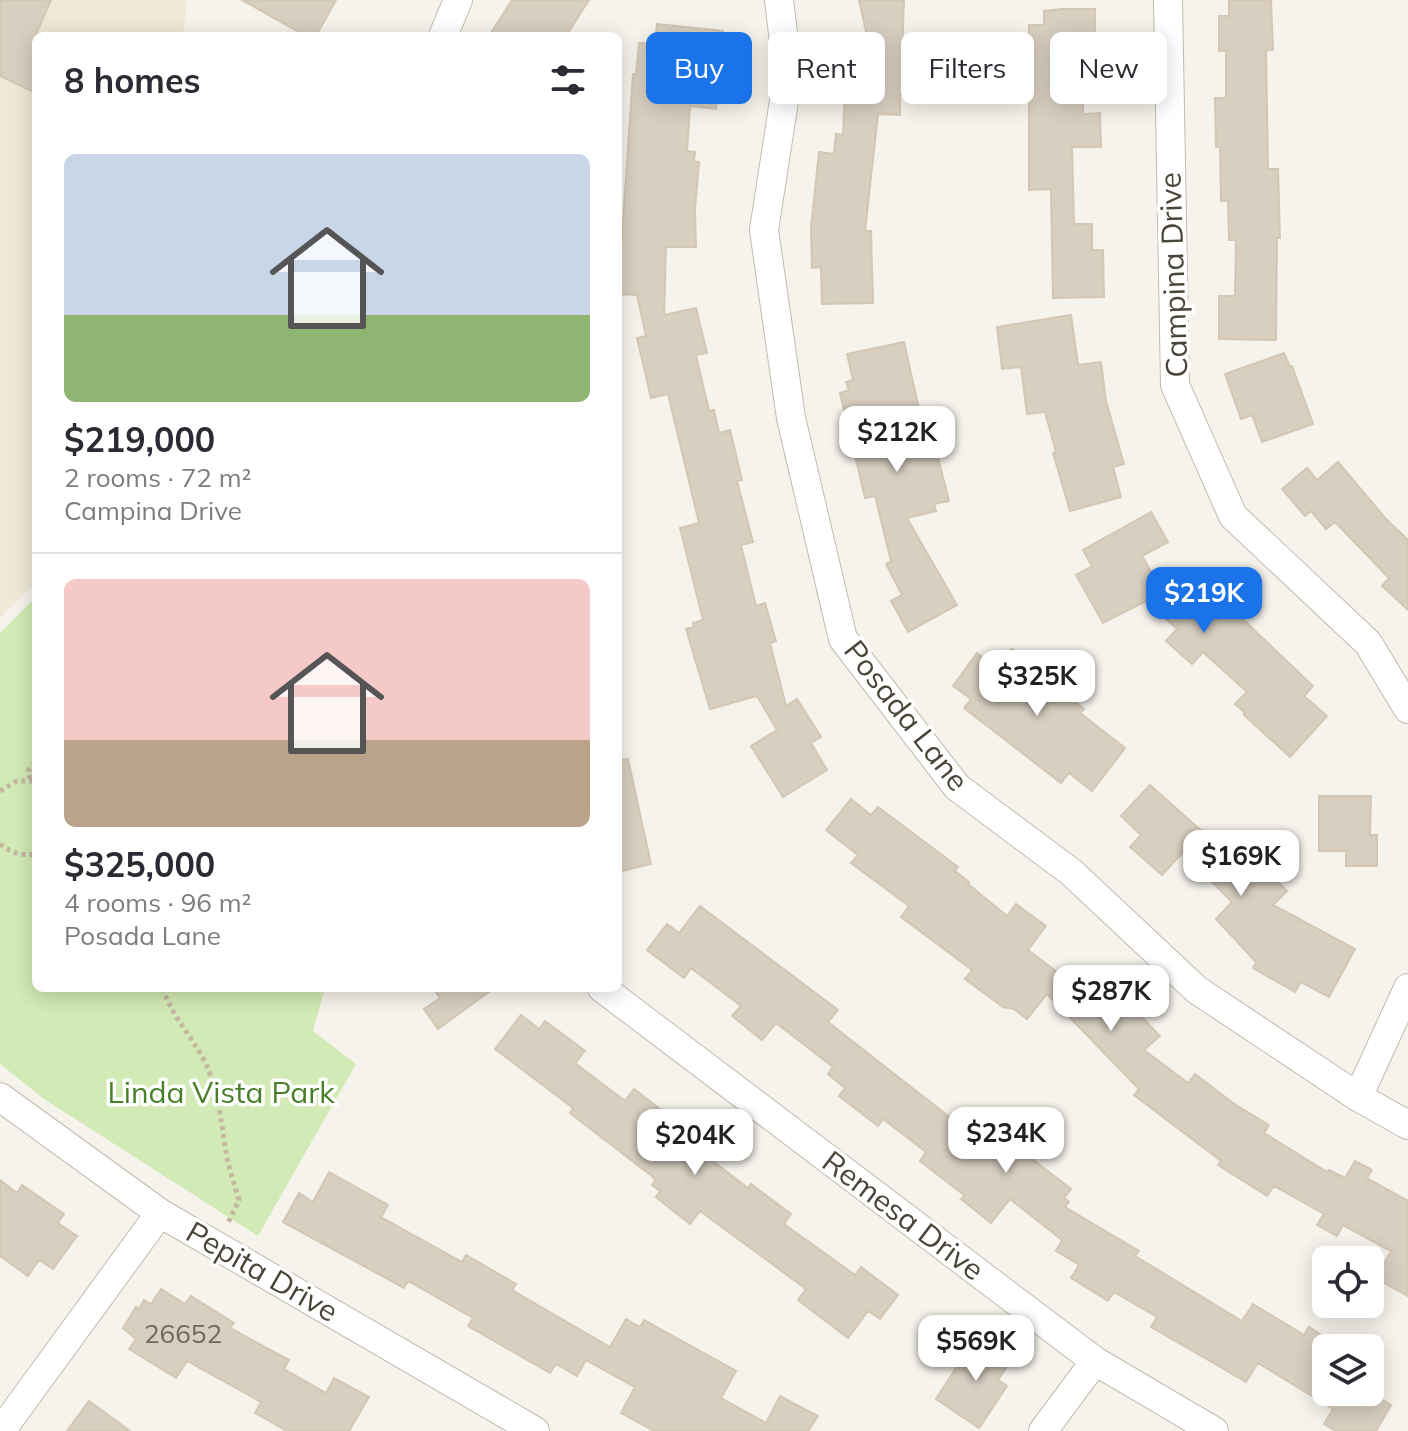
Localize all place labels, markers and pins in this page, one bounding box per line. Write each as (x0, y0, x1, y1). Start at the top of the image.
pin: $212K (841, 406, 953, 474)
pin: $219K (1148, 567, 1260, 635)
pin: $325K (981, 650, 1093, 718)
pin: $169K (1185, 830, 1297, 898)
pin: $287K (1055, 965, 1167, 1033)
pin: $234K (950, 1107, 1062, 1175)
pin: $204K (639, 1109, 751, 1177)
pin: $569K (920, 1315, 1032, 1383)

